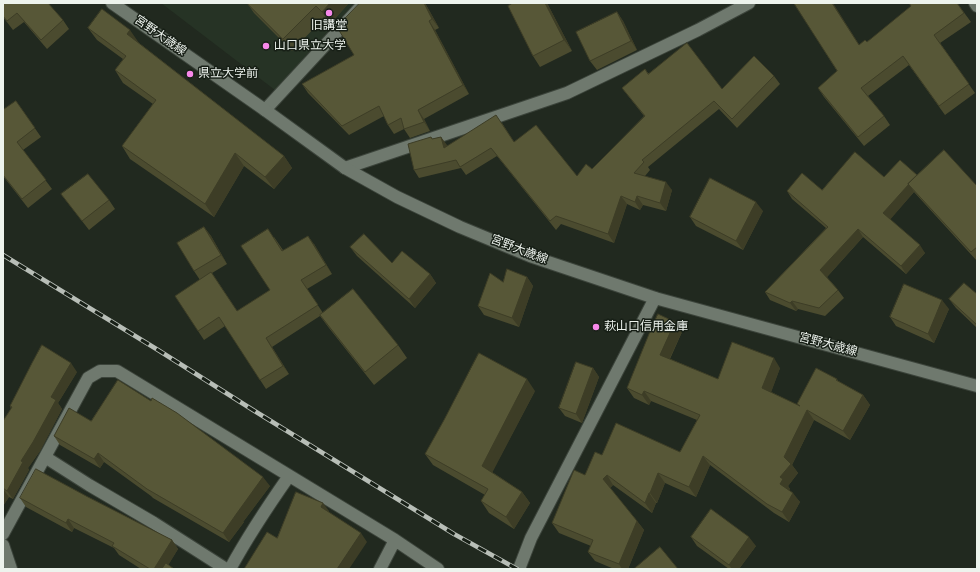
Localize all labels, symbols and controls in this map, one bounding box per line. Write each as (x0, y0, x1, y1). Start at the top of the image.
marker: 旧講堂 (324, 8, 334, 18)
street label: 宮野大歳線 (131, 13, 189, 59)
place label: 旧講堂 (311, 19, 347, 33)
place label: 山口県立大学 (274, 39, 346, 53)
marker: 山口県立大学 (261, 41, 271, 51)
place label: 県立大学前 (198, 67, 258, 81)
marker: 県立大学前 (185, 69, 195, 79)
street label: 宮野大歳線 (488, 233, 550, 267)
place label: 萩山口信用金庫 (604, 320, 688, 334)
marker: 萩山口信用金庫 (591, 322, 601, 332)
street label: 宮野大歳線 (797, 330, 859, 360)

